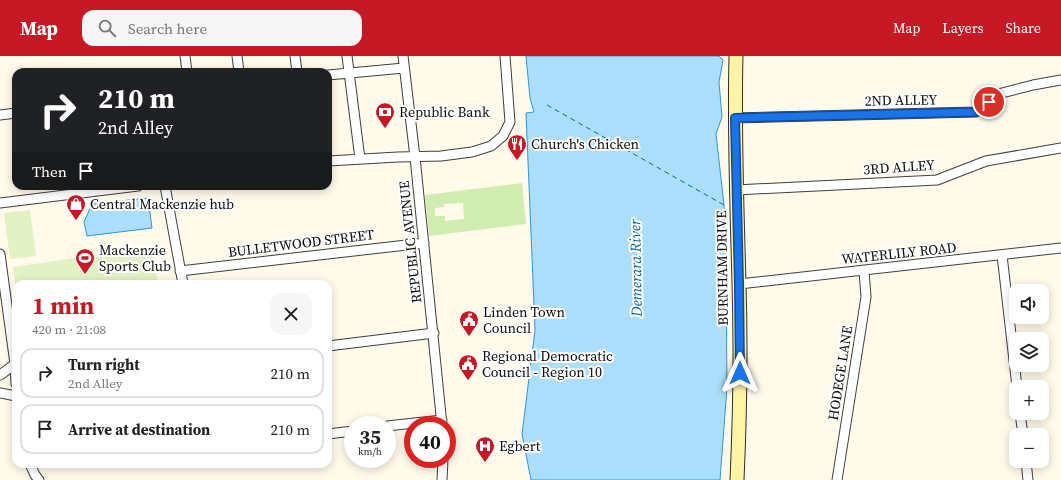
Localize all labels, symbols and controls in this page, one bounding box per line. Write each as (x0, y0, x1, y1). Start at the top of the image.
search box (82, 10, 362, 46)
text: Map (20, 15, 58, 41)
icon: search (96, 17, 118, 39)
text: Search here (128, 18, 207, 39)
text: Map (893, 18, 920, 38)
text: Layers (942, 18, 984, 38)
text: Share (1006, 18, 1041, 38)
text: 210 m (98, 79, 175, 117)
icon: right (32, 84, 84, 136)
pin (972, 85, 1006, 119)
street label: 2ND ALLEY (864, 89, 938, 111)
icon: arrive (978, 91, 1000, 113)
bank icon: Republic Bank (374, 101, 396, 129)
place label: Republic Bank (399, 102, 490, 122)
text: 2nd Alley (98, 115, 173, 140)
restaurant icon: Church's Chicken (506, 133, 528, 161)
place label: Church's Chicken (531, 134, 640, 154)
street label: 3RD ALLEY (863, 155, 936, 179)
icon: arrive (75, 160, 97, 182)
text: Then (32, 161, 67, 182)
street label: REPUBLIC AVENUE (394, 180, 426, 304)
shop icon: Central Mackenzie hub (65, 193, 87, 221)
place label: Central Mackenzie hub (90, 194, 234, 214)
street label: BURNHAM DRIVE (711, 210, 733, 326)
water label: Demerara River (624, 218, 647, 318)
street label: BULLETWOOD STREET (227, 224, 376, 262)
street label: WATERLILY ROAD (841, 237, 958, 269)
place label: Mackenzie Sports Club (99, 240, 171, 276)
sports icon: Mackenzie Sports Club (74, 247, 96, 275)
map controls (1009, 284, 1049, 468)
button: sound (1009, 284, 1049, 324)
text: 1 min (32, 289, 94, 322)
button: close (270, 293, 312, 335)
place label: Linden Town Council (483, 302, 565, 338)
public building icon: Linden Town Council (458, 309, 480, 337)
text: 420 m · 21:08 (32, 321, 106, 338)
street label: HODEGE LANE (823, 324, 857, 422)
button: layers (1009, 332, 1049, 372)
place label: Regional Democratic Council - Region 10 (482, 346, 613, 382)
position arrow (719, 352, 761, 394)
public building icon: Regional Democratic Council - Region 10 (457, 353, 479, 381)
text: Turn right (68, 354, 140, 375)
icon: right (34, 362, 56, 384)
text: 210 m (270, 363, 310, 384)
text: 2nd Alley (68, 375, 122, 392)
button: + (1009, 380, 1049, 420)
speed limit sign: 40 (404, 416, 456, 468)
icon: arrive (34, 418, 56, 440)
text: Arrive at destination (68, 419, 210, 440)
text: 210 m (270, 419, 310, 440)
text: 35 (359, 423, 381, 451)
button: − (1009, 428, 1049, 468)
hospital icon: Egbert (474, 435, 496, 463)
place label: Egbert (499, 436, 541, 456)
text: km/h (358, 445, 382, 458)

